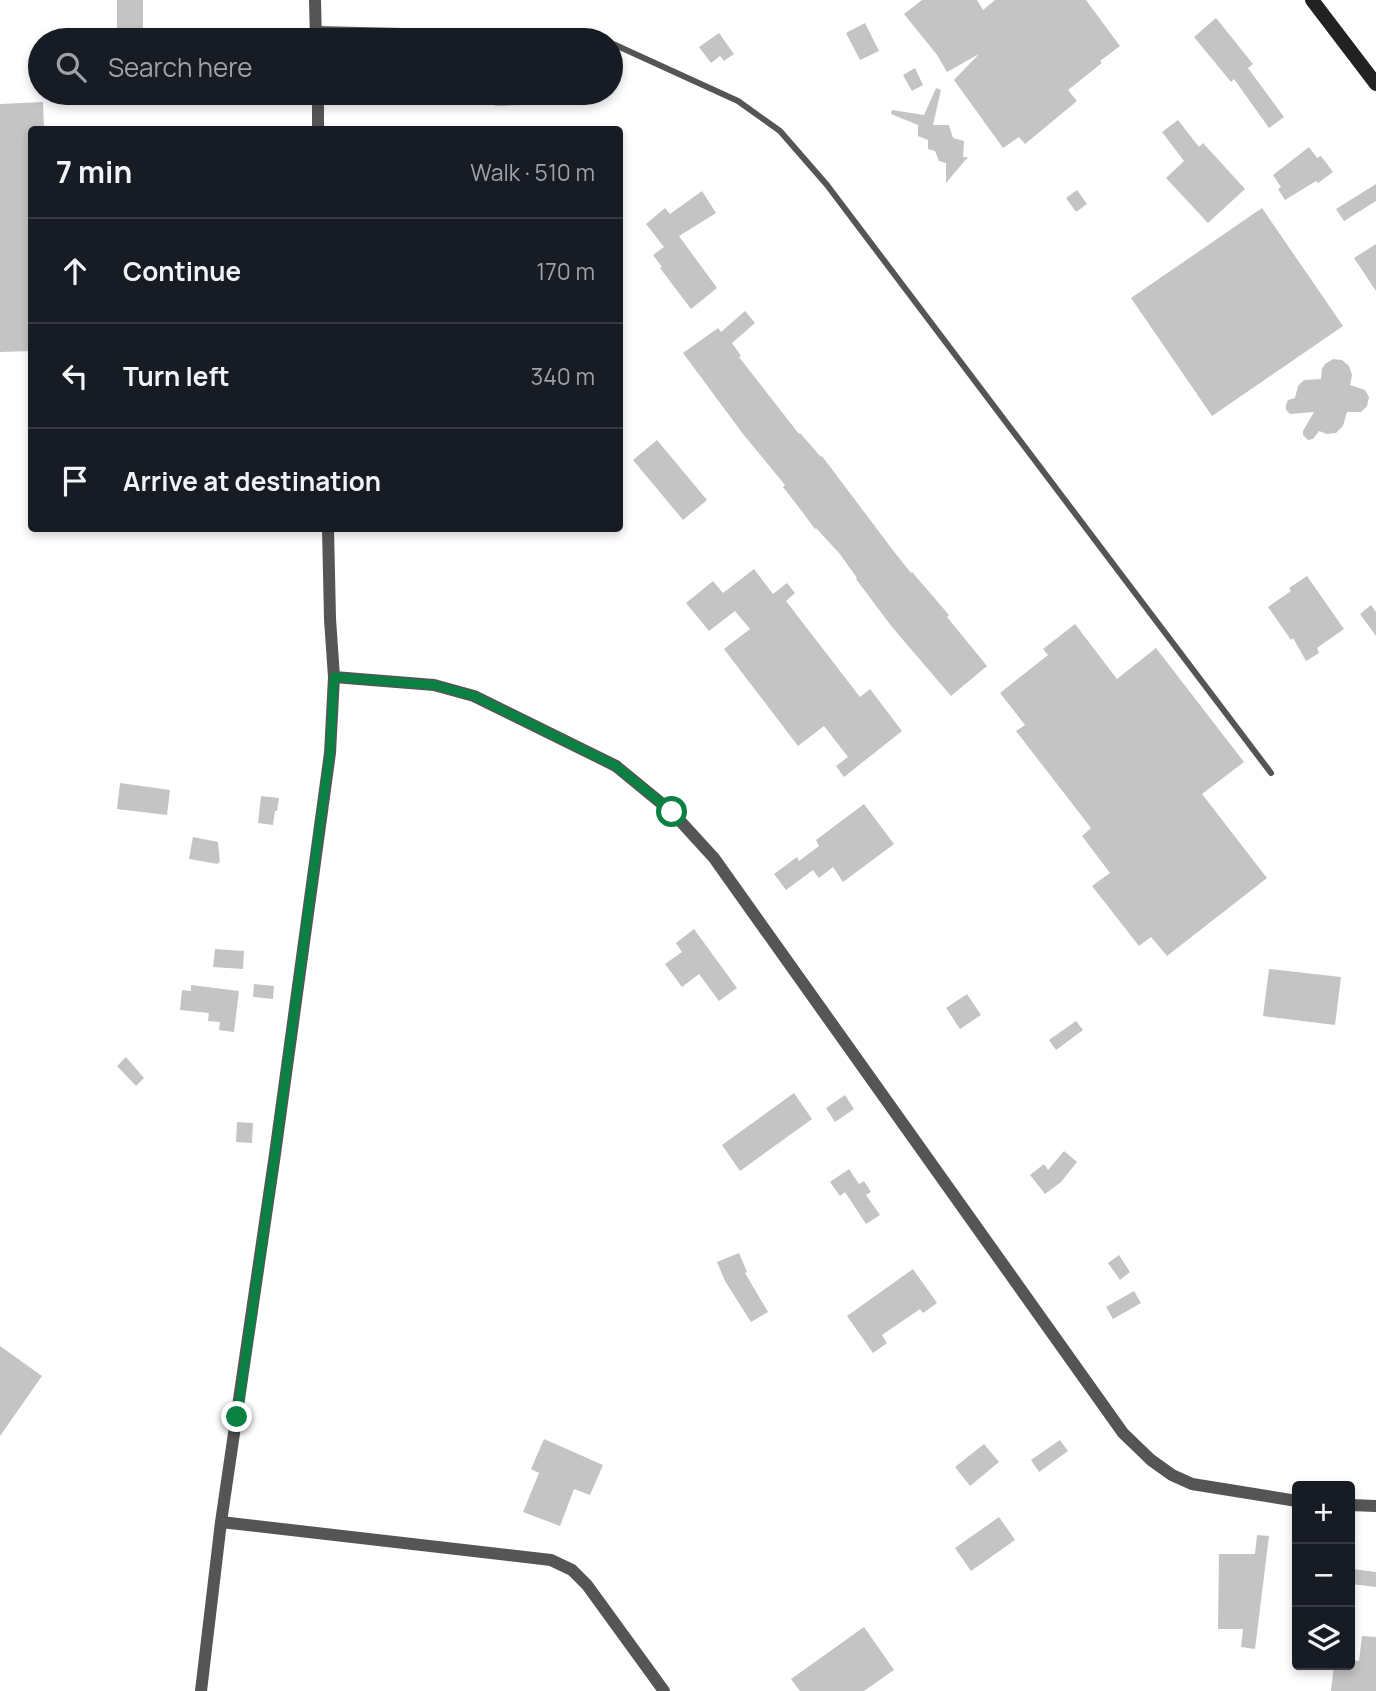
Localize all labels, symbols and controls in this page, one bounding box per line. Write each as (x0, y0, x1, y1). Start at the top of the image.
search box (28, 28, 623, 105)
icon: search (52, 48, 90, 86)
text: Search here (108, 49, 253, 85)
text: 7 min (56, 151, 132, 192)
text: Walk · 510 m (470, 156, 595, 188)
icon: ahead (56, 252, 94, 290)
text: Continue (123, 253, 241, 289)
text: 170 m (536, 255, 595, 287)
icon: left (56, 357, 94, 395)
text: Turn left (123, 358, 230, 394)
text: 340 m (531, 360, 595, 392)
icon: arrive (56, 462, 94, 500)
text: Arrive at destination (123, 463, 381, 499)
route start (656, 796, 687, 827)
route end (221, 1401, 252, 1432)
map controls (1292, 1481, 1355, 1670)
button: + (1292, 1481, 1355, 1544)
button: − (1292, 1544, 1355, 1607)
button: layers (1292, 1607, 1355, 1670)

